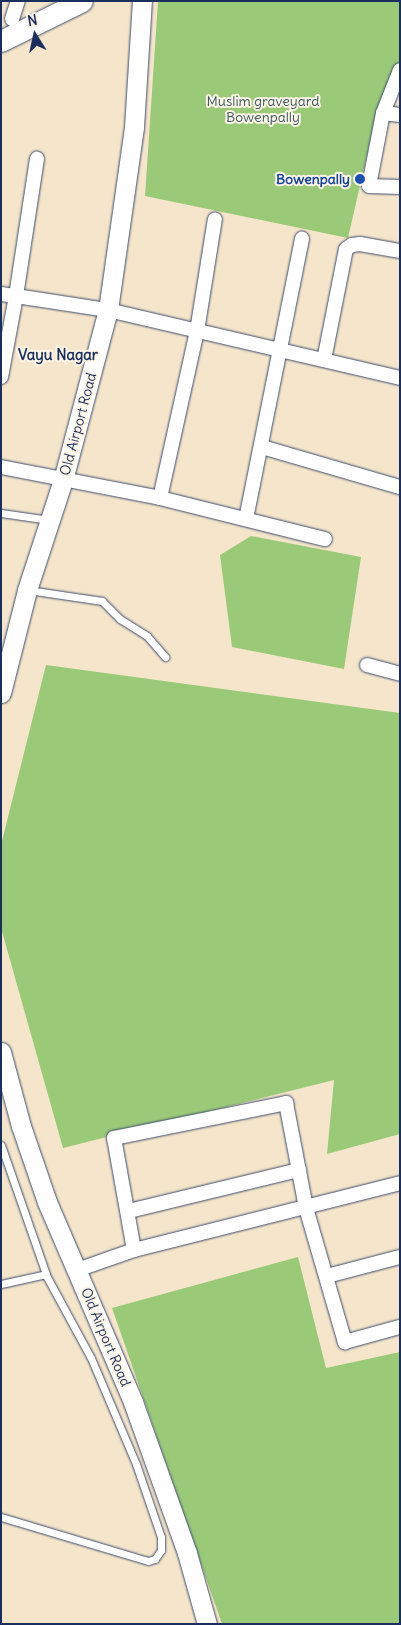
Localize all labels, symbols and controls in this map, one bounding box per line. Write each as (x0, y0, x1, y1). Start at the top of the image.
north arrow (10, 10, 60, 60)
text: N (26, 11, 39, 30)
park label: Muslim graveyard Bowenpally (206, 93, 320, 125)
place label: Bowenpally (276, 171, 350, 187)
marker: Bowenpally (354, 173, 366, 185)
district label: Vayu Nagar (18, 346, 98, 364)
street label: Old Airport Road (56, 371, 100, 477)
street label: Old Airport Road (78, 1285, 134, 1389)

